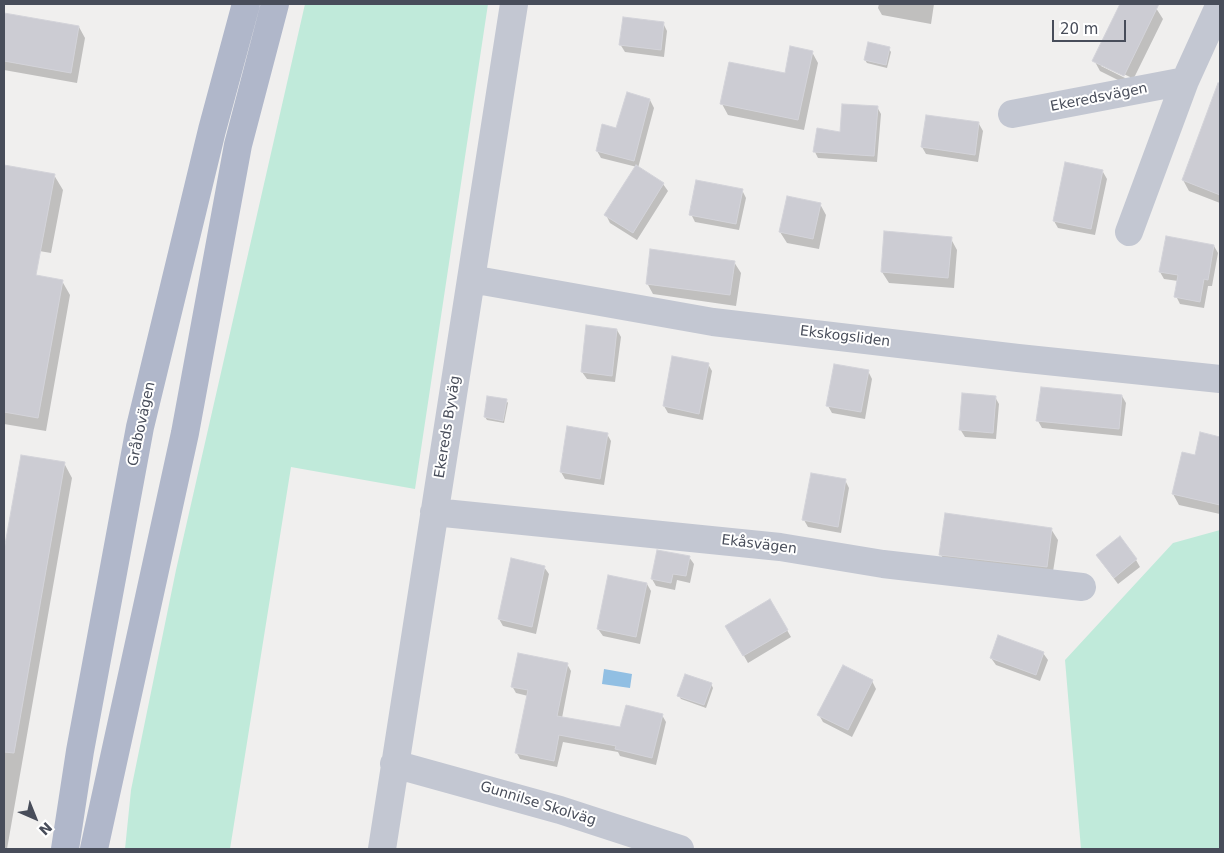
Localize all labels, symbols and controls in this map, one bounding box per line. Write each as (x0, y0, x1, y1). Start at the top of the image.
scale bar (1054, 10, 1128, 42)
text: 20 m (1060, 20, 1098, 38)
street label: Ekeredsvägen (1049, 80, 1149, 116)
street label: Ekskogsliden (799, 323, 891, 351)
street label: Ekereds Byväg (432, 375, 464, 479)
street label: Gråbovägen (125, 380, 159, 468)
street label: Ekåsvägen (720, 532, 798, 558)
street label: Gunnilse Skolväg (478, 778, 598, 830)
north arrow (10, 793, 60, 843)
text: N (36, 819, 55, 839)

